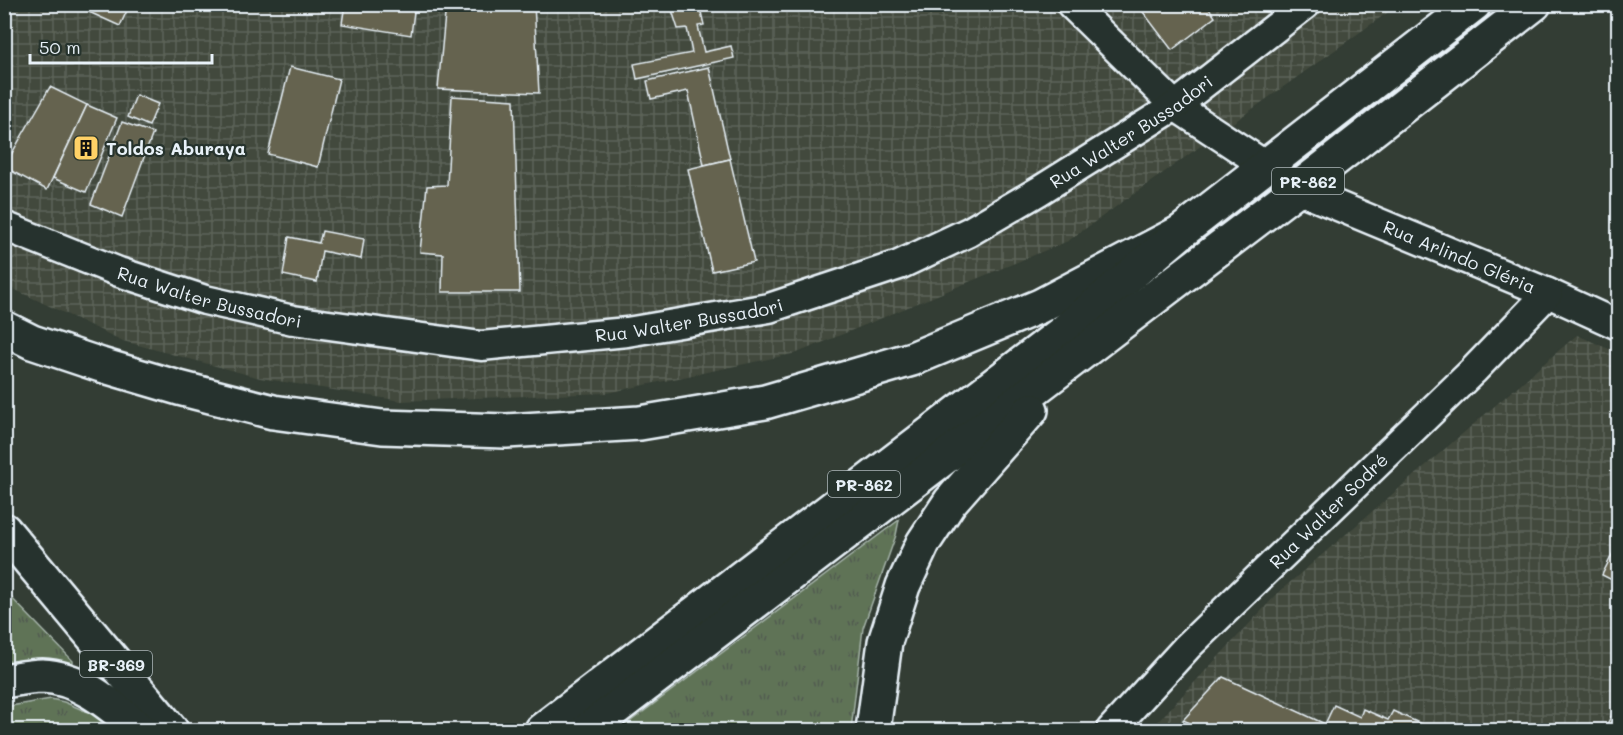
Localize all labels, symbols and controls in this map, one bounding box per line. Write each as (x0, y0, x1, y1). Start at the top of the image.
scale bar (30, 27, 212, 65)
text: 50 m (39, 35, 81, 59)
street label: Rua Walter Bussadori (1045, 69, 1217, 194)
building icon: Toldos Aburaya (71, 133, 101, 163)
place label: Toldos Aburaya (106, 136, 246, 160)
road number: PR-862 (1272, 168, 1344, 194)
street label: Rua Arlindo Gléria (1380, 214, 1539, 299)
street label: Rua Walter Bussadori (114, 260, 303, 333)
street label: Rua Walter Bussadori (594, 292, 786, 347)
street label: Rua Walter Sodré (1264, 448, 1393, 573)
road number: PR-862 (828, 471, 900, 497)
road number: BR-369 (80, 651, 152, 677)

